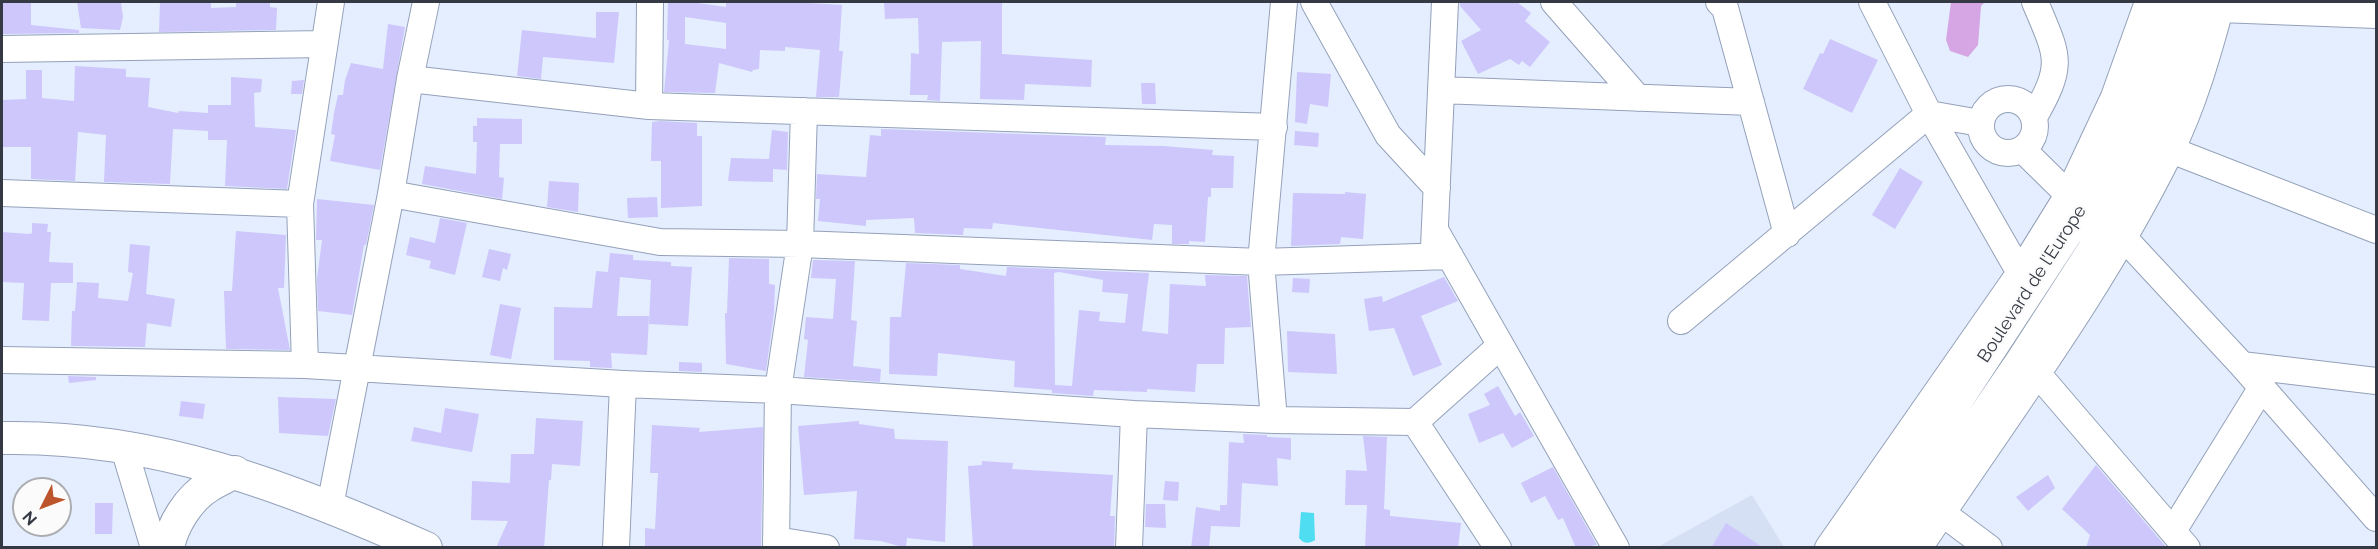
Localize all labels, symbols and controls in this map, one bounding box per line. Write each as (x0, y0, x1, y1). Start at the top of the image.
street label: Boulevard de l’Europe (1973, 201, 2091, 367)
north arrow (12, 477, 72, 537)
text: N (19, 507, 41, 529)

